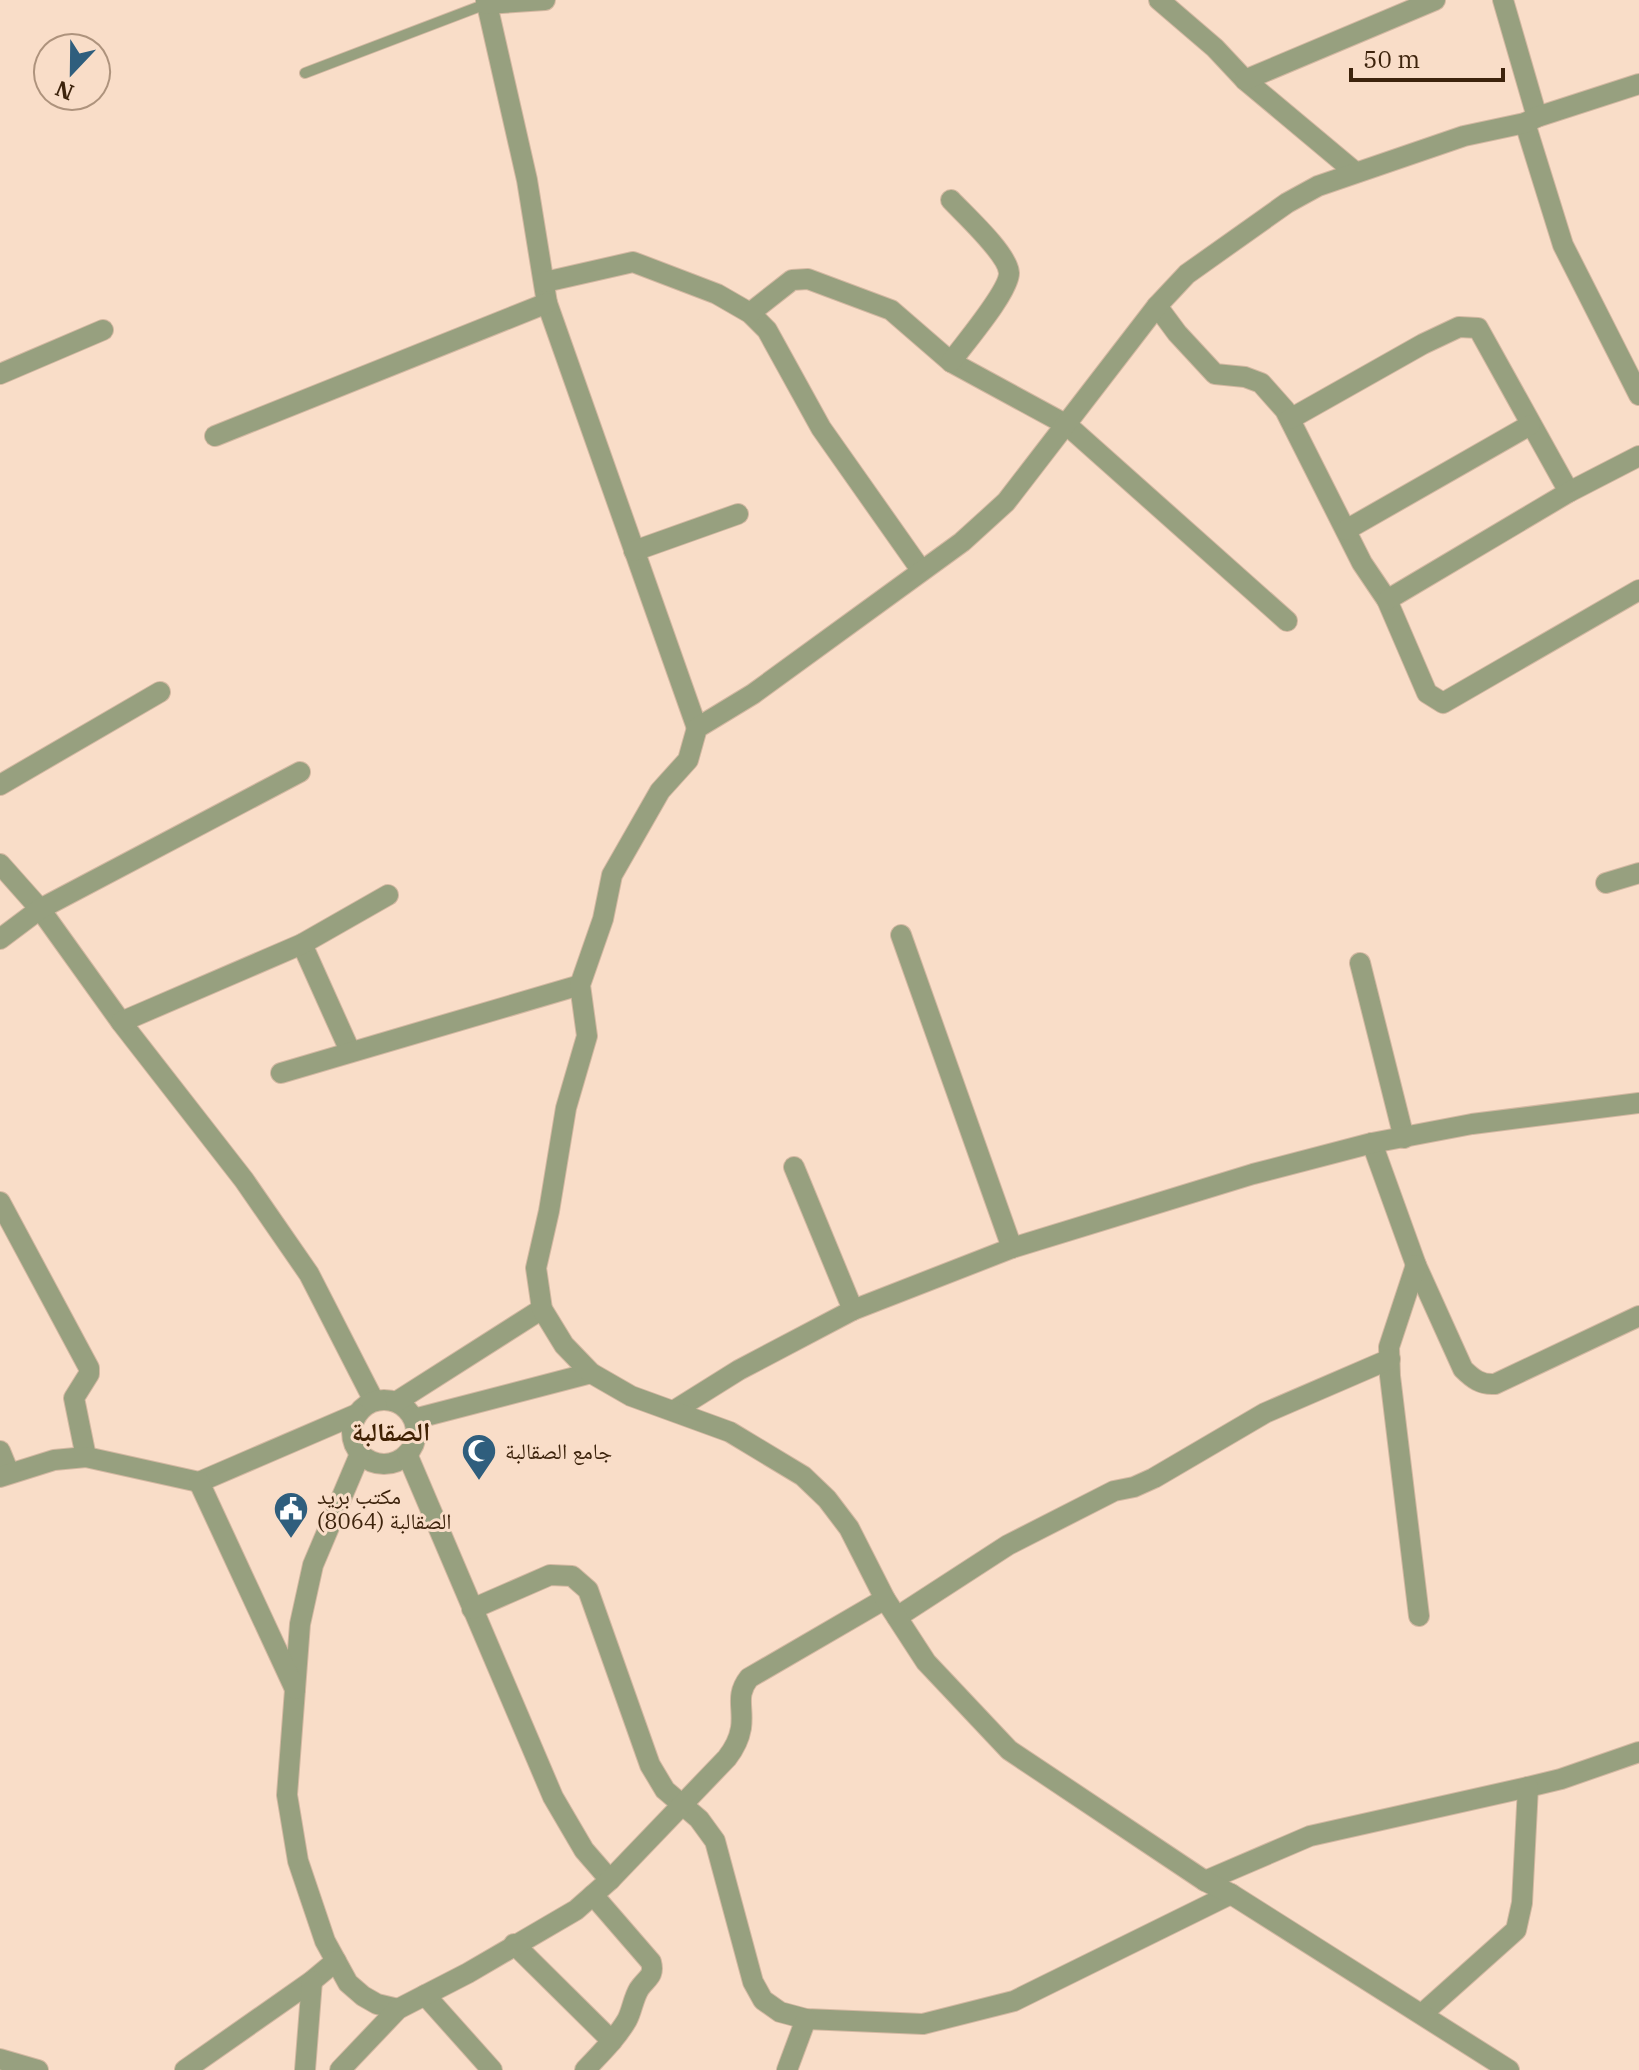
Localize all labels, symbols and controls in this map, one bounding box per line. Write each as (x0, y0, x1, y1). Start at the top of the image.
north arrow (32, 32, 112, 112)
scale bar (1351, 32, 1503, 82)
text: 50 m (1363, 43, 1420, 75)
text: N (51, 74, 78, 108)
district label: الصقالبة (352, 1414, 430, 1448)
mosque icon: جامع الصقالبة (460, 1432, 498, 1482)
place label: جامع الصقالبة (505, 1436, 612, 1465)
place label: مكتب بريد الصقالبة (8064) (317, 1481, 452, 1535)
public building icon: مكتب بريد الصقالبة (8064) (272, 1490, 310, 1540)

